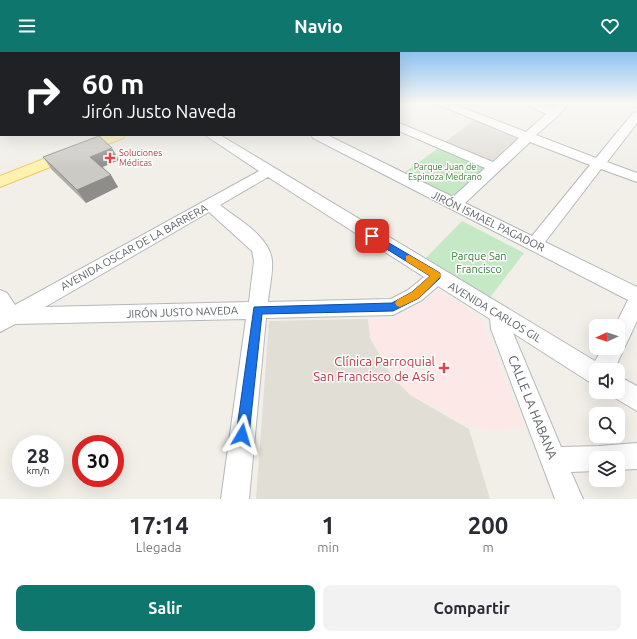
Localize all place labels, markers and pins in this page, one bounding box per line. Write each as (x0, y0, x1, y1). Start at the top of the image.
place label: Soluciones Médicas (119, 148, 162, 168)
marker: Soluciones Médicas (104, 152, 116, 164)
pin (355, 219, 389, 253)
place label: Clínica Parroquial San Francisco de Asís (313, 354, 436, 383)
marker: Clínica Parroquial San Francisco de Asís (438, 362, 450, 374)

